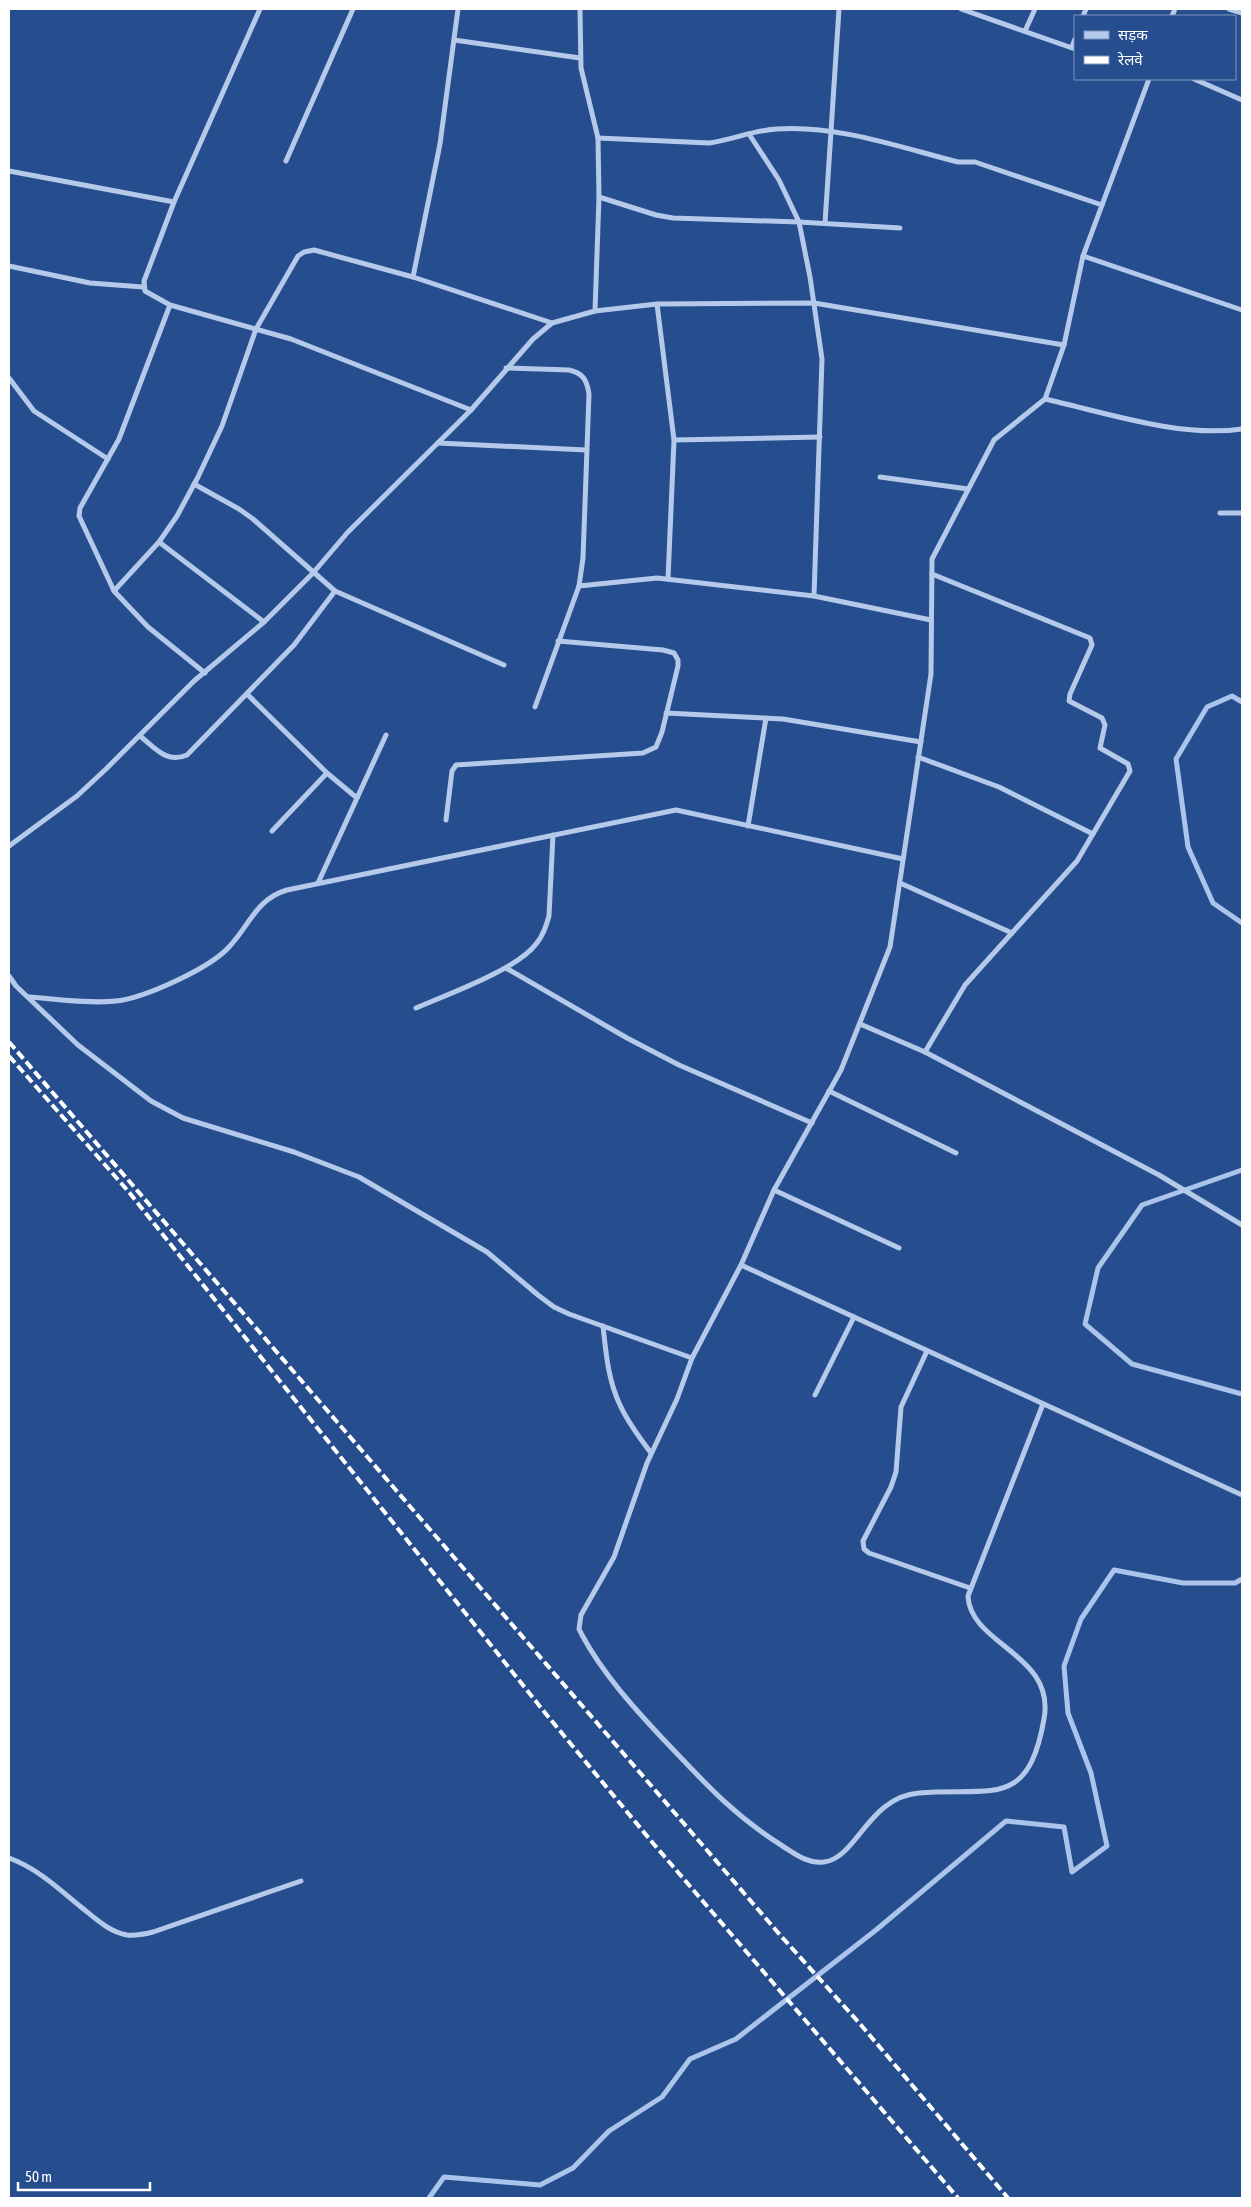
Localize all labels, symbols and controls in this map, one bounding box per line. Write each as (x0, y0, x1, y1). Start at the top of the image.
legend (1074, 15, 1236, 80)
text: सड़क (1118, 26, 1148, 43)
text: रेलवे (1117, 51, 1143, 68)
scale bar (18, 2160, 150, 2192)
text: 50 m (25, 2168, 52, 2185)

